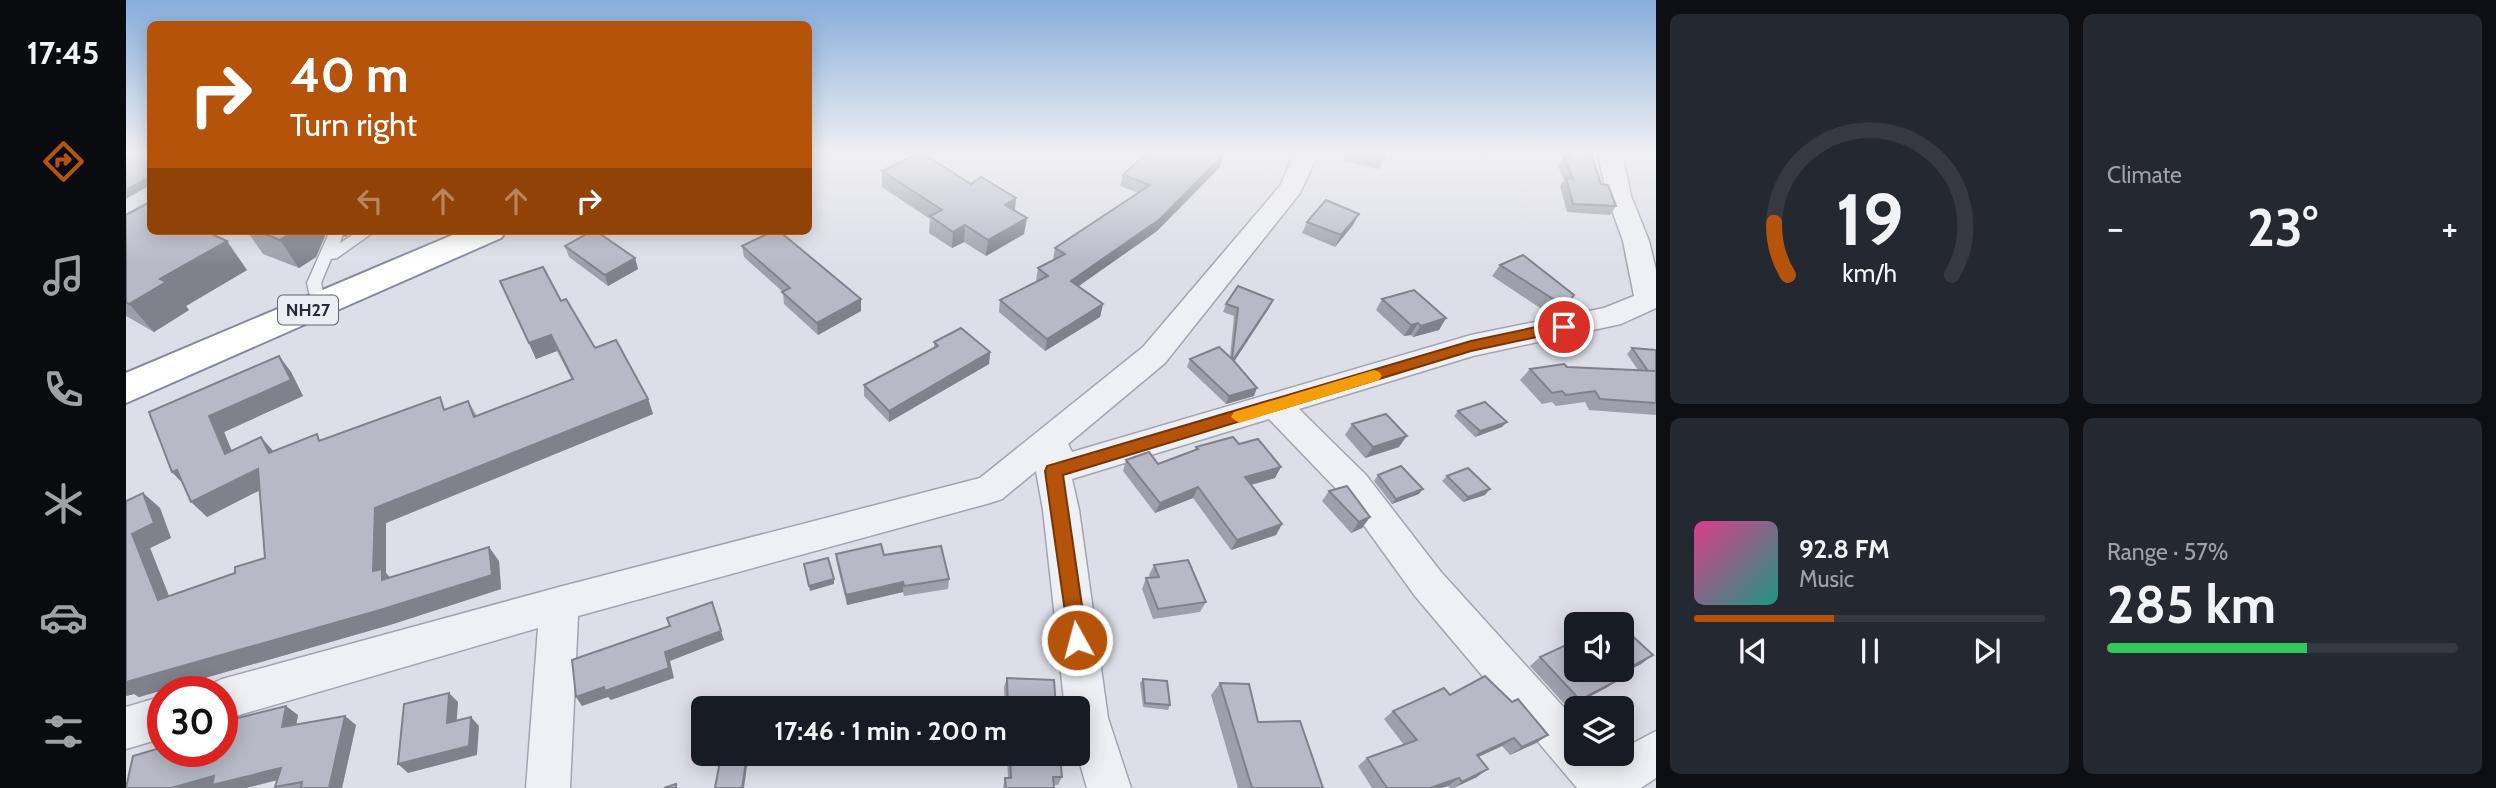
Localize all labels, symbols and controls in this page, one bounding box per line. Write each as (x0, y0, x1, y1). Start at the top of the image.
text: 17:45 (27, 33, 99, 72)
text: 40 m (290, 45, 409, 104)
icon: right (175, 49, 266, 140)
text: Turn right (290, 105, 417, 144)
icon: directions (39, 137, 88, 186)
text: Climate (2107, 161, 2182, 189)
text: 19 (1836, 175, 1903, 263)
icon: left (351, 182, 389, 220)
icon: ahead (424, 182, 462, 220)
icon: ahead (497, 182, 535, 220)
icon: right (570, 182, 608, 220)
text: 23° (2247, 196, 2318, 259)
text: − (2107, 204, 2124, 251)
text: + (2441, 204, 2458, 251)
icon: music (39, 251, 88, 300)
text: km/h (1842, 258, 1897, 288)
road number: NH27 (278, 296, 338, 324)
pin (1534, 297, 1594, 357)
icon: arrive (1545, 308, 1583, 346)
icon: phone (39, 365, 88, 414)
icon: climate (39, 479, 88, 528)
text: 92.8 FM (1799, 533, 1890, 565)
text: Range · 57% (2107, 538, 2228, 566)
text: Music (1799, 565, 1854, 593)
text: 285 km (2107, 573, 2276, 636)
icon: car (39, 593, 88, 642)
position arrow (1040, 603, 1114, 677)
map controls (1564, 612, 1634, 766)
button: sound (1564, 612, 1634, 682)
icon: previous (1734, 632, 1772, 670)
icon: pause (1851, 632, 1889, 670)
icon: next (1968, 632, 2006, 670)
speed limit sign: 30 (147, 676, 238, 767)
button: layers (1564, 696, 1634, 766)
icon: filters (39, 707, 88, 756)
text: 17:46 · 1 min · 200 m (774, 715, 1007, 747)

